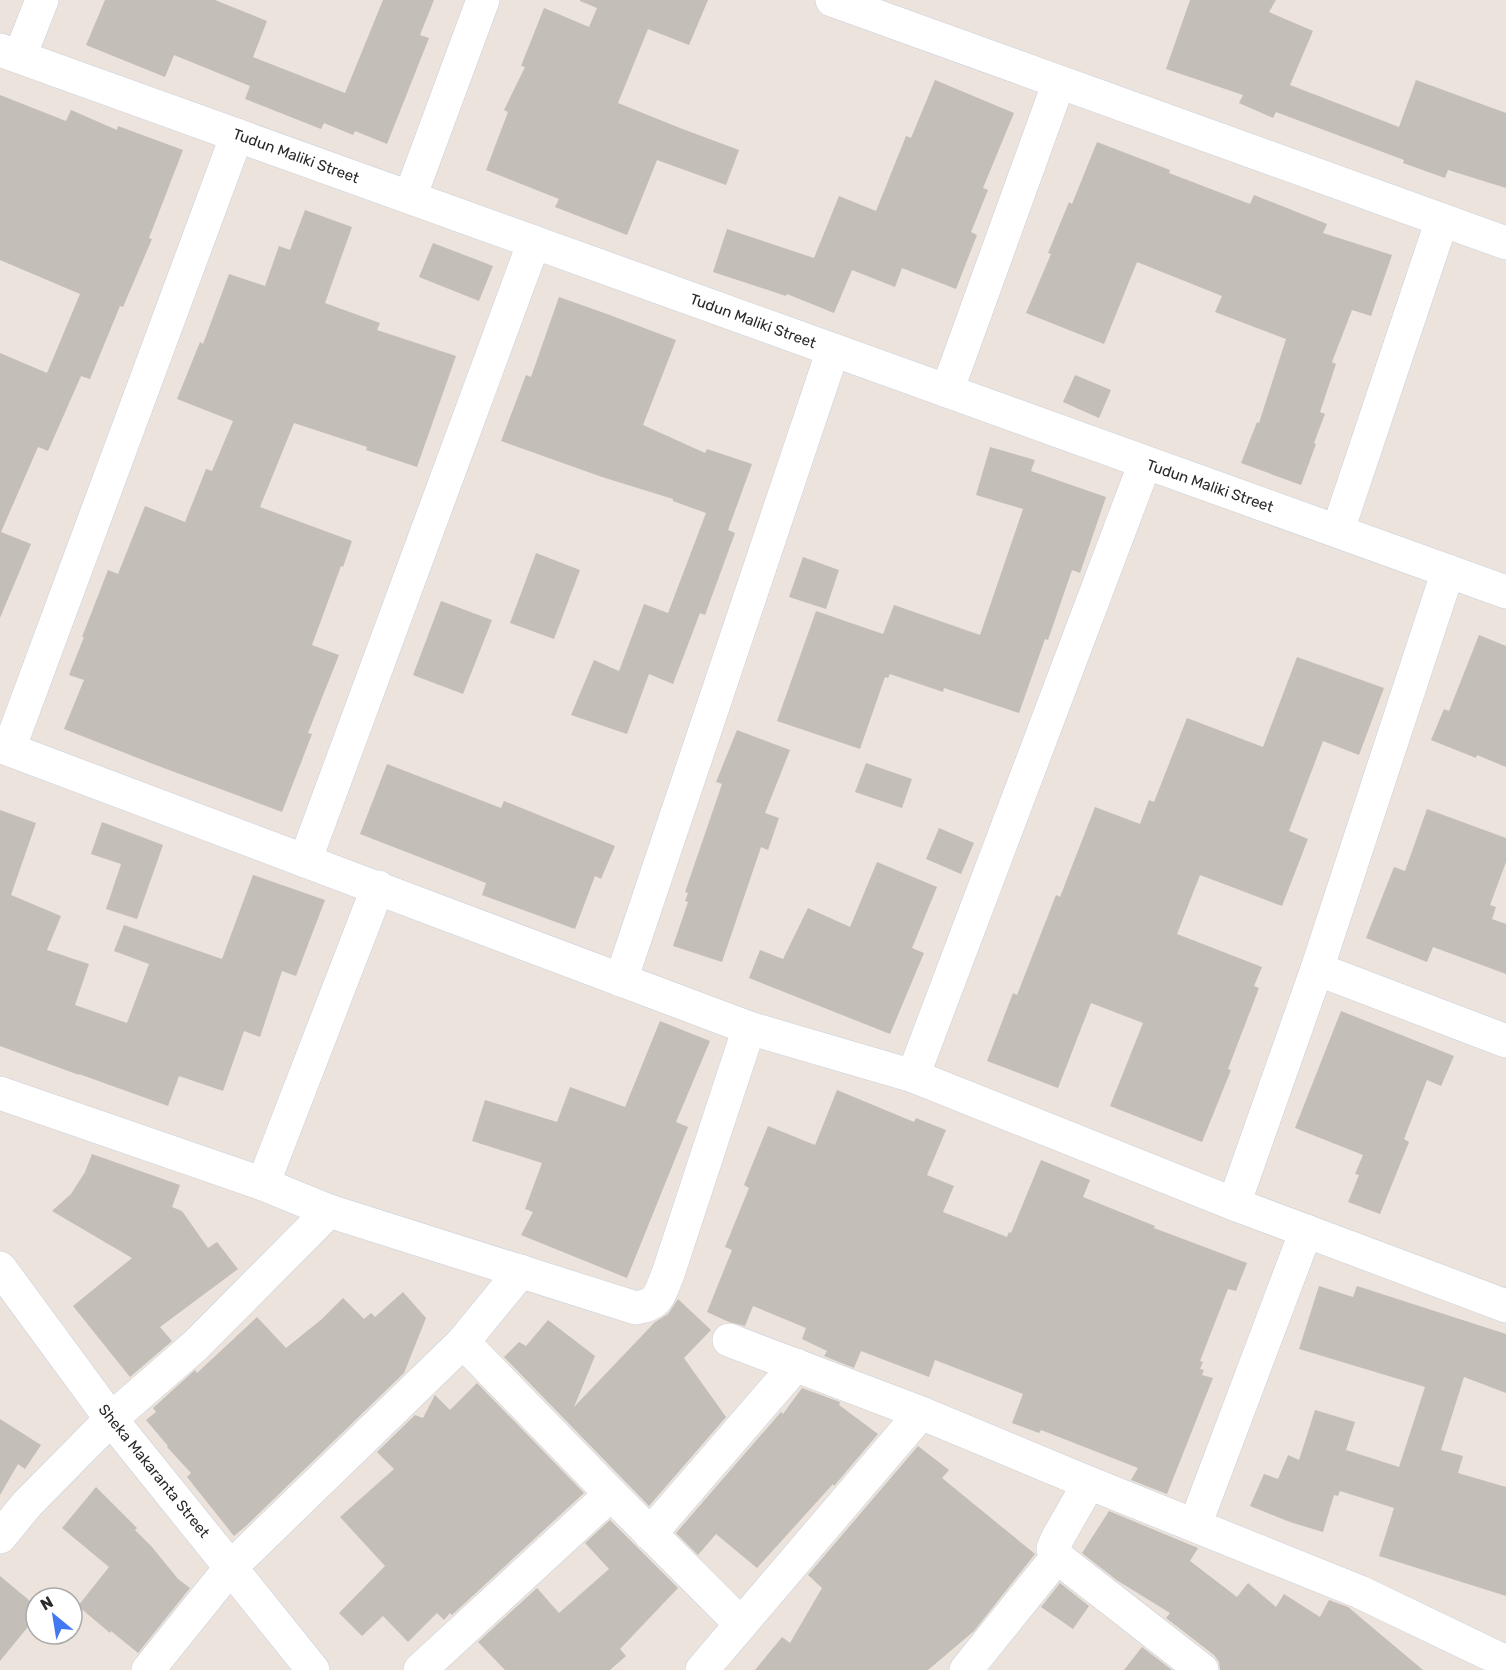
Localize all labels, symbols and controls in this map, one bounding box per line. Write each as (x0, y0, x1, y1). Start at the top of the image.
street label: Tudun Maliki Street (230, 125, 362, 187)
street label: Tudun Maliki Street (687, 290, 819, 352)
street label: Tudun Maliki Street (1144, 456, 1276, 516)
street label: Sheka Makaranta Street (95, 1401, 213, 1541)
north arrow (24, 1586, 84, 1646)
text: N (37, 1592, 56, 1615)

